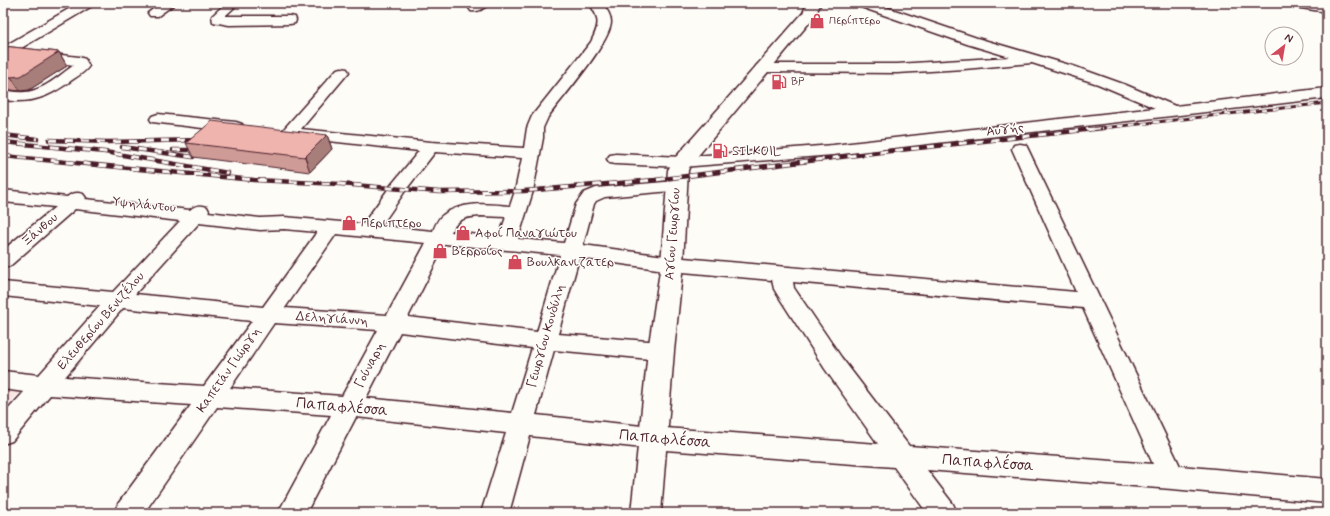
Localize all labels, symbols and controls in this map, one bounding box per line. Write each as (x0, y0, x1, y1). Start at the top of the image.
shop icon: Περίπτερο (808, 12, 826, 30)
place label: Περίπτερο (829, 14, 880, 28)
north arrow (1264, 26, 1304, 66)
text: N (1282, 30, 1295, 46)
fuel station icon: BP (770, 73, 788, 91)
place label: BP (791, 75, 805, 89)
street label: Αυγής (985, 119, 1025, 141)
fuel station icon: SILKOIL (711, 142, 729, 160)
place label: SILKOIL (732, 143, 781, 160)
street label: Αγίου Γεωργίου (661, 187, 685, 281)
street label: Υψηλάντου (111, 193, 177, 217)
street label: Ξάνθου (18, 209, 62, 251)
shop icon: Περιπτερο (340, 214, 358, 232)
place label: Περιπτερο (361, 215, 422, 232)
shop icon: Αφοί Παναγιώτου (454, 224, 472, 242)
place label: Αφοί Παναγιώτου (475, 225, 577, 242)
shop icon: Βερροίος (431, 242, 449, 260)
place label: Βερροίος (452, 243, 503, 260)
shop icon: Βουλκανιζατερ (506, 253, 524, 271)
place label: Βουλκανιζατερ (527, 254, 614, 271)
street label: Ελευθερίου Βενιζέλου (54, 268, 148, 374)
street label: Γεωργίου Κονδύλη (523, 282, 569, 390)
street label: Δεληγιάννη (295, 308, 369, 330)
street label: Καπετάν Γιώργη (193, 324, 265, 416)
street label: Γούναρη (351, 339, 389, 391)
street label: Παπαφλέσσα (295, 392, 389, 421)
street label: Παπαφλέσσα (618, 424, 712, 453)
street label: Παπαφλέσσα (941, 448, 1035, 477)

